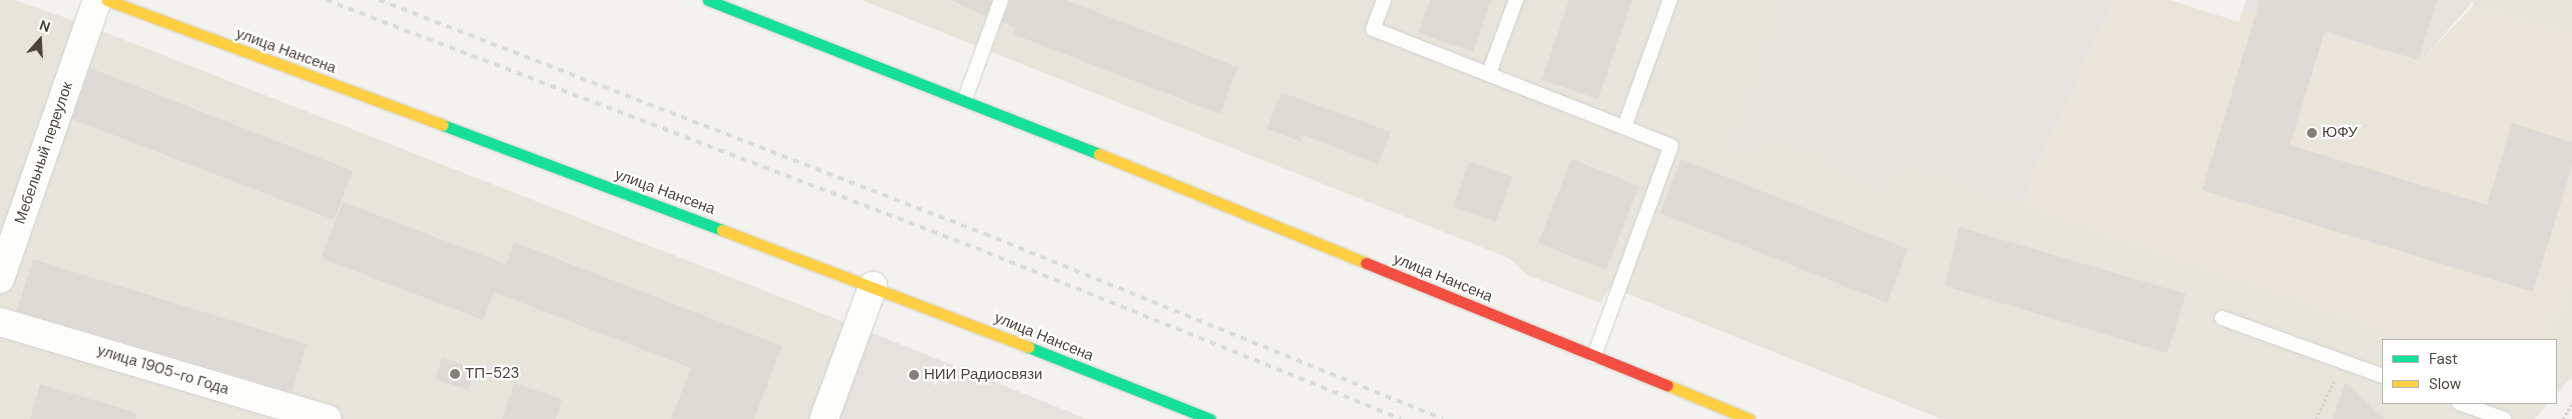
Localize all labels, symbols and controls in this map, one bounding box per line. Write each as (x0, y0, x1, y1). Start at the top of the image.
north arrow (15, 15, 65, 65)
text: N (37, 16, 53, 36)
street label: улица Нансена (234, 25, 338, 77)
street label: Мебельный переулок (11, 80, 77, 226)
place label: ЮФУ (2322, 124, 2357, 142)
marker: ЮФУ (2306, 127, 2318, 139)
street label: улица Нансена (613, 166, 717, 218)
street label: улица Нансена (1391, 250, 1495, 306)
street label: улица Нансена (992, 309, 1096, 365)
legend (2382, 339, 2557, 404)
street label: улица 1905-го Года (95, 341, 231, 399)
text: Fast (2429, 349, 2458, 369)
place label: ТП-523 (465, 365, 519, 383)
place label: НИИ Радиосвязи (924, 366, 1042, 384)
marker: ТП-523 (449, 368, 461, 380)
marker: НИИ Радиосвязи (908, 369, 920, 381)
text: Slow (2429, 374, 2461, 394)

